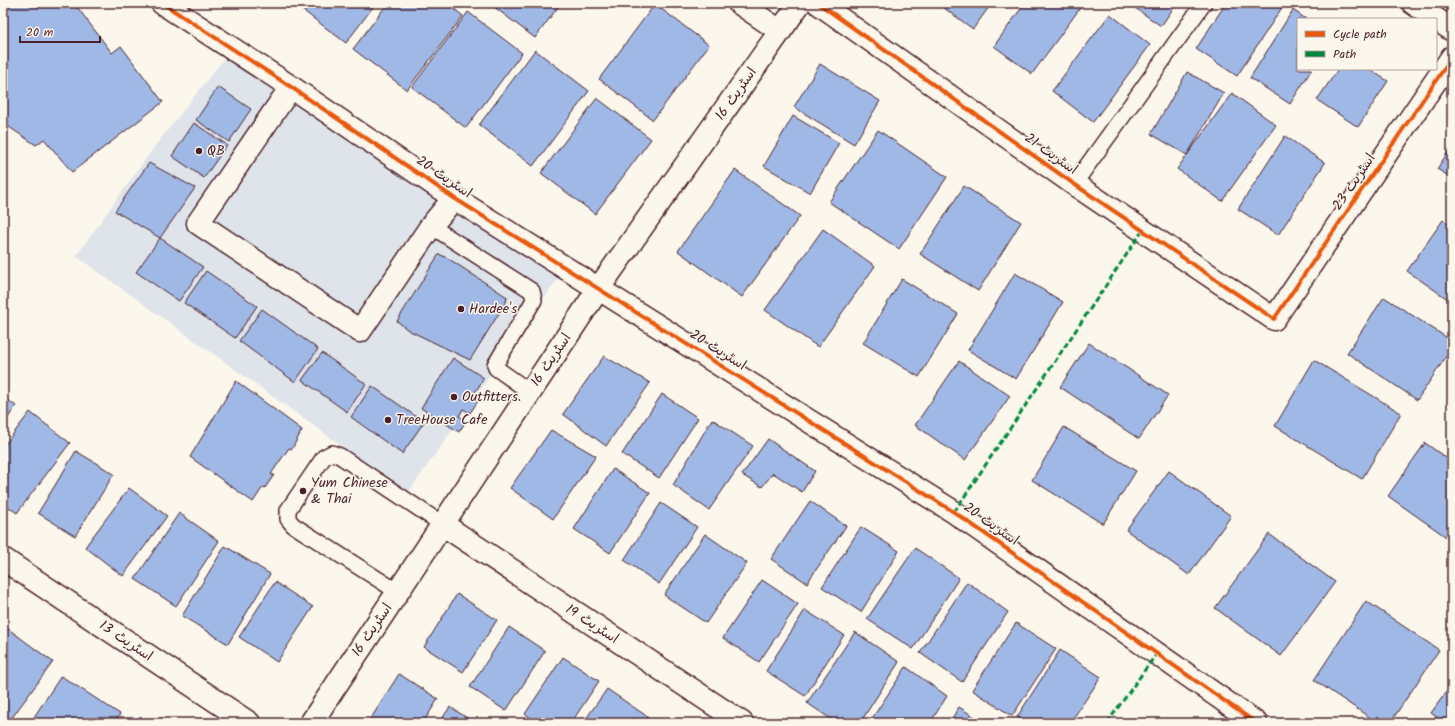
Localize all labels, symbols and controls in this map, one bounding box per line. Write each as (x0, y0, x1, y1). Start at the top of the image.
scale bar (20, 18, 100, 44)
legend (1297, 18, 1437, 70)
text: 20 m (26, 23, 54, 42)
text: Cycle path (1333, 25, 1387, 44)
text: Path (1333, 45, 1356, 64)
street label: اسٹریٹ 16 (710, 63, 762, 125)
street label: اسٹریٹ 21 (1020, 128, 1082, 180)
place label: QB (207, 140, 225, 162)
marker: QB (194, 146, 204, 156)
street label: اسٹریٹ 23 (1327, 149, 1381, 215)
street label: اسٹریٹ 20 (412, 150, 476, 204)
place label: Hardee's (469, 298, 517, 320)
marker: Hardee's (456, 304, 466, 314)
street label: اسٹریٹ 20 (685, 324, 751, 376)
street label: اسٹریٹ 16 (525, 329, 577, 391)
place label: Outfitters. (462, 386, 521, 408)
marker: Outfitters. (449, 392, 459, 402)
place label: TreeHouse Cafe (396, 409, 488, 431)
marker: TreeHouse Cafe (383, 415, 393, 425)
place label: Yum Chinese & Thai (311, 472, 388, 510)
marker: Yum Chinese & Thai (298, 486, 308, 496)
street label: اسٹریٹ 20 (959, 497, 1023, 551)
street label: اسٹریٹ 16 (346, 599, 398, 661)
street label: اسٹریٹ 19 (561, 599, 623, 649)
street label: اسٹریٹ 13 (95, 615, 157, 667)

